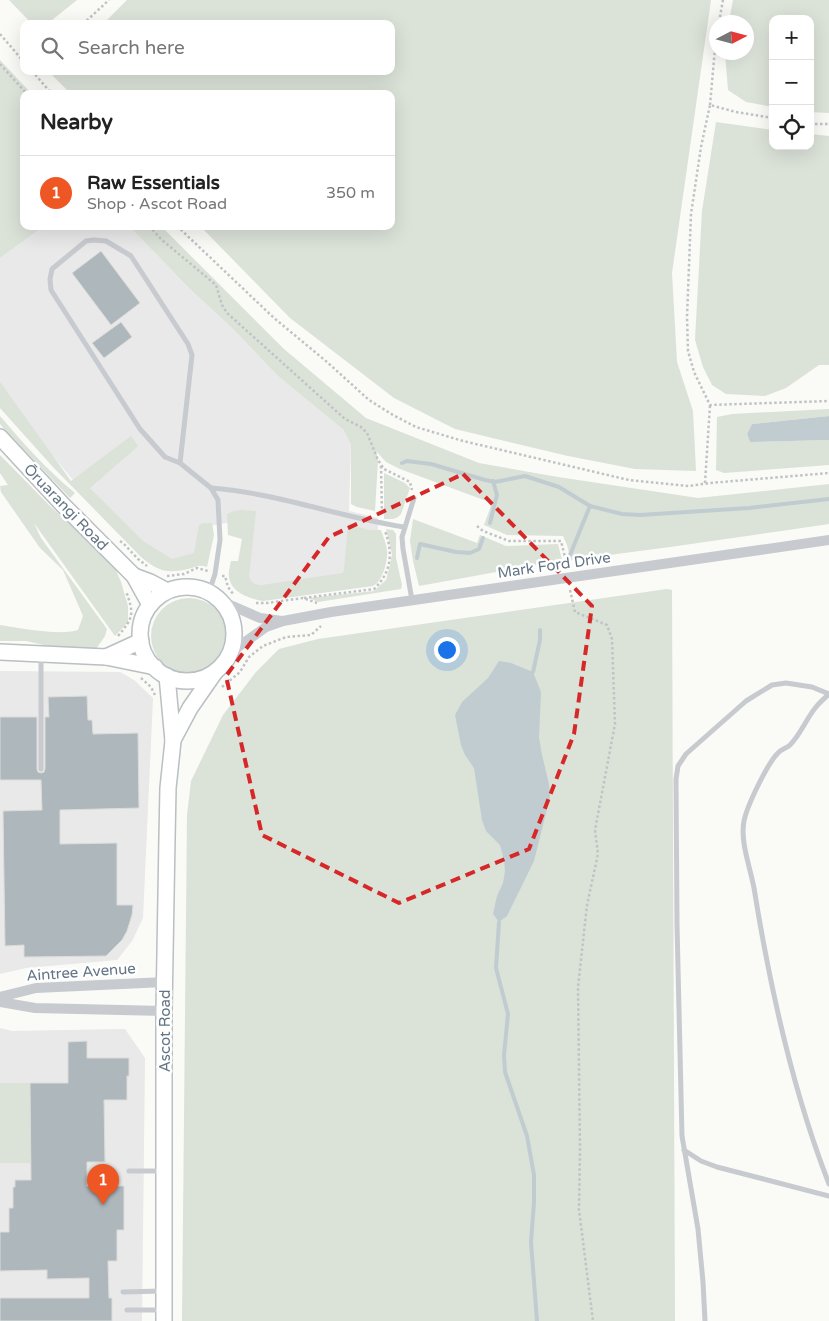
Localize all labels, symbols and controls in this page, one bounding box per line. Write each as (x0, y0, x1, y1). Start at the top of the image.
north arrow (709, 15, 754, 60)
map controls (769, 15, 814, 150)
button: + (769, 15, 814, 60)
search box (20, 20, 395, 75)
icon: search (38, 34, 66, 62)
text: Search here (78, 37, 185, 59)
button: − (769, 60, 814, 105)
button: locate (769, 105, 814, 150)
text: Nearby (40, 110, 113, 135)
text: Raw Essentials (87, 172, 220, 194)
text: 1 (51, 183, 61, 203)
text: 350 m (326, 183, 375, 203)
text: Shop · Ascot Road (87, 194, 227, 214)
street label: Ōruarangi Road (20, 460, 112, 554)
street label: Mark Ford Drive (496, 548, 612, 582)
your location (434, 637, 460, 663)
street label: Aintree Avenue (26, 959, 136, 985)
street label: Ascot Road (156, 990, 174, 1072)
pin: 1 (87, 1164, 119, 1205)

